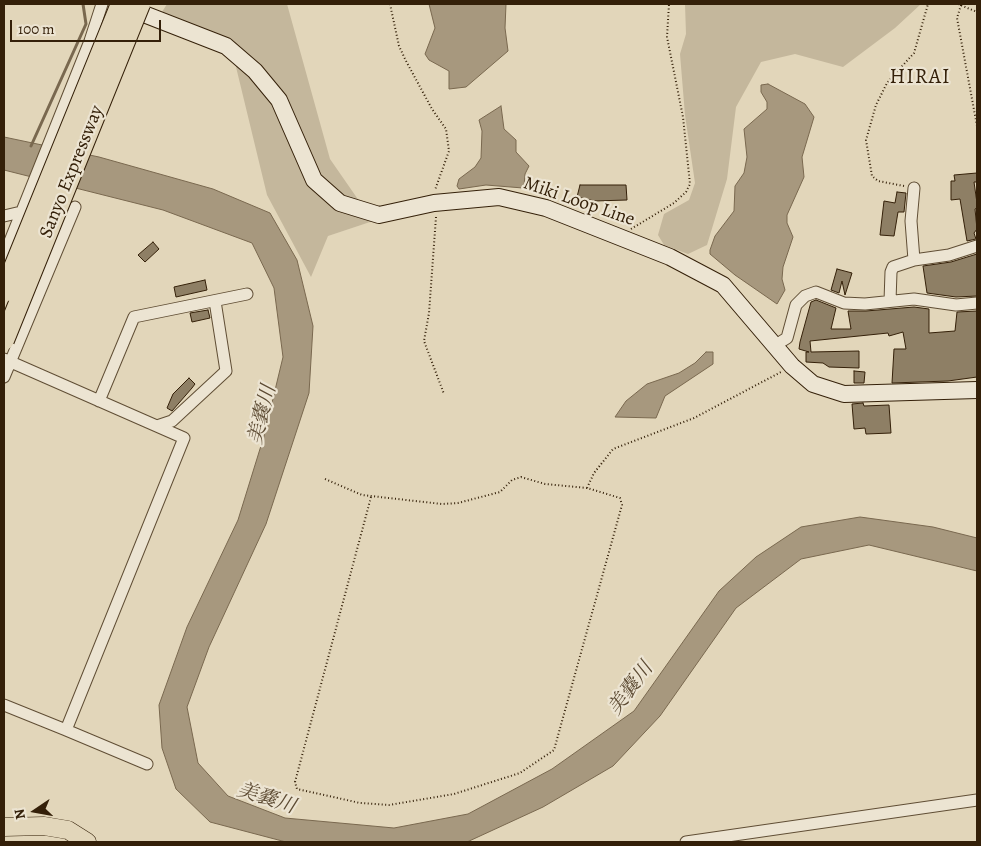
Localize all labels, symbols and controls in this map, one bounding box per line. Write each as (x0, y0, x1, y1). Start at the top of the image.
scale bar (12, 10, 164, 42)
text: 100 m (18, 19, 55, 39)
district label: HIRAI (889, 65, 951, 91)
street label: Sanyo Expressway (35, 102, 109, 242)
street label: Miki Loop Line (520, 172, 638, 232)
water label: 美嚢川 (244, 383, 282, 447)
water label: 美嚢川 (603, 658, 659, 720)
water label: 美嚢川 (234, 778, 298, 820)
north arrow (10, 786, 60, 836)
text: N (9, 807, 30, 821)

